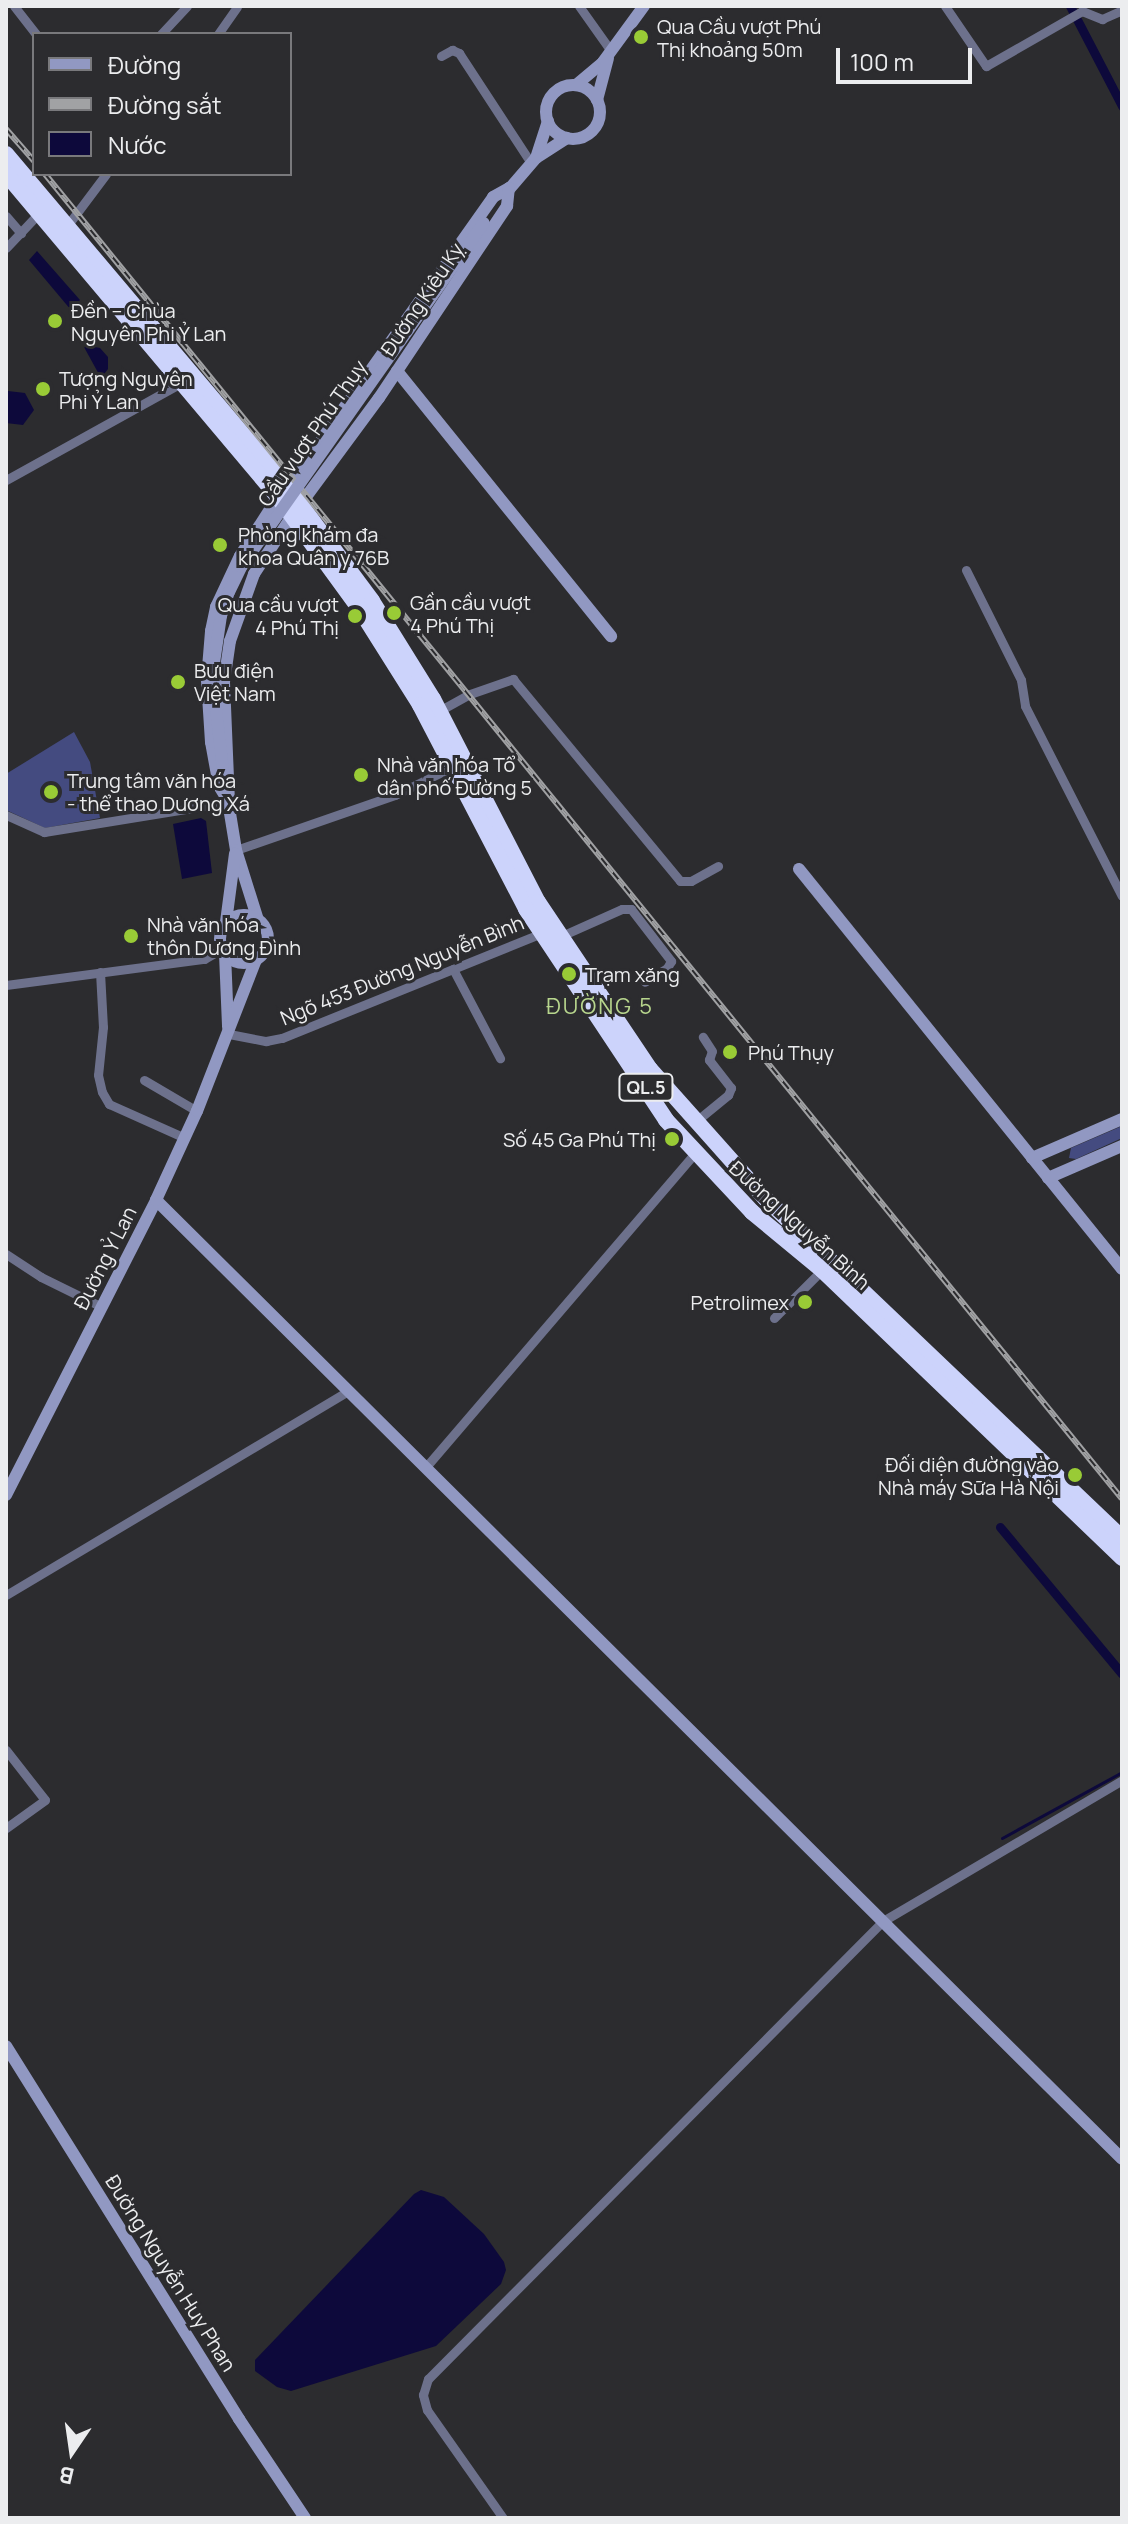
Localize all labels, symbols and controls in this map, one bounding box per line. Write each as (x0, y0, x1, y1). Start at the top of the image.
place label: Qua Cầu vượt Phú Thị khoảng 50m (657, 14, 821, 61)
marker: Qua Cầu vượt Phú Thị khoảng 50m (632, 28, 650, 46)
legend (32, 32, 292, 176)
scale bar (840, 32, 976, 82)
text: 100 m (850, 45, 914, 78)
text: Đường (108, 48, 181, 81)
text: Đường sắt (108, 88, 222, 121)
text: Nước (108, 128, 167, 161)
street label: Đường Kiêu Kỵ (376, 238, 468, 360)
place label: Đền – Chùa Nguyên Phi Ỷ Lan (71, 298, 227, 345)
marker: Đền – Chùa Nguyên Phi Ỷ Lan (46, 312, 64, 330)
street label: Cầu vượt Phú Thụy (252, 355, 372, 511)
place label: Tượng Nguyên Phi Ỷ Lan (59, 366, 193, 413)
marker: Tượng Nguyên Phi Ỷ Lan (34, 380, 52, 398)
place label: Phòng khám đa khoa Quân y 76B (238, 522, 389, 569)
marker: Phòng khám đa khoa Quân y 76B (209, 534, 231, 556)
place label: Gần cầu vượt 4 Phú Thị (410, 590, 531, 637)
place label: Qua cầu vượt 4 Phú Thị (218, 592, 339, 639)
marker: Gần cầu vượt 4 Phú Thị (385, 604, 403, 622)
marker: Qua cầu vượt 4 Phú Thị (346, 607, 364, 625)
place label: Bưu điện Việt Nam (194, 658, 276, 705)
marker: Bưu điện Việt Nam (169, 673, 187, 691)
place label: Nhà văn hóa Tổ dân phố Đường 5 (377, 752, 532, 799)
marker: Nhà văn hóa Tổ dân phố Đường 5 (352, 766, 370, 784)
place label: Trung tâm văn hóa - thể thao Dương Xá (67, 768, 250, 815)
marker: Trung tâm văn hóa - thể thao Dương Xá (42, 783, 60, 801)
street label: Ngõ 453 Đường Nguyễn Bình (277, 910, 527, 1030)
place label: Nhà văn hóa thôn Dương Đình (147, 912, 301, 959)
marker: Nhà văn hóa thôn Dương Đình (122, 927, 140, 945)
place label: Trạm xăng (585, 962, 680, 986)
marker: Trạm xăng (560, 965, 578, 983)
district label: ĐƯỜNG 5 (546, 994, 654, 1020)
place label: Phú Thụy (748, 1040, 834, 1064)
marker: Phú Thụy (719, 1041, 741, 1063)
road number: QL.5 (618, 1073, 674, 1101)
place label: Số 45 Ga Phú Thị (503, 1127, 656, 1151)
marker: Số 45 Ga Phú Thị (663, 1130, 681, 1148)
street label: Đường Nguyễn Bình (725, 1156, 875, 1294)
street label: Đường Ỷ Lan (69, 1202, 141, 1314)
place label: Petrolimex (690, 1290, 789, 1314)
marker: Petrolimex (796, 1293, 814, 1311)
place label: Đối diện đường vào Nhà máy Sữa Hà Nội (878, 1452, 1059, 1499)
marker: Đối diện đường vào Nhà máy Sữa Hà Nội (1066, 1466, 1084, 1484)
street label: Đường Nguyễn Huy Phan (101, 2170, 241, 2376)
north arrow (32, 2412, 112, 2492)
text: B (56, 2459, 77, 2492)

